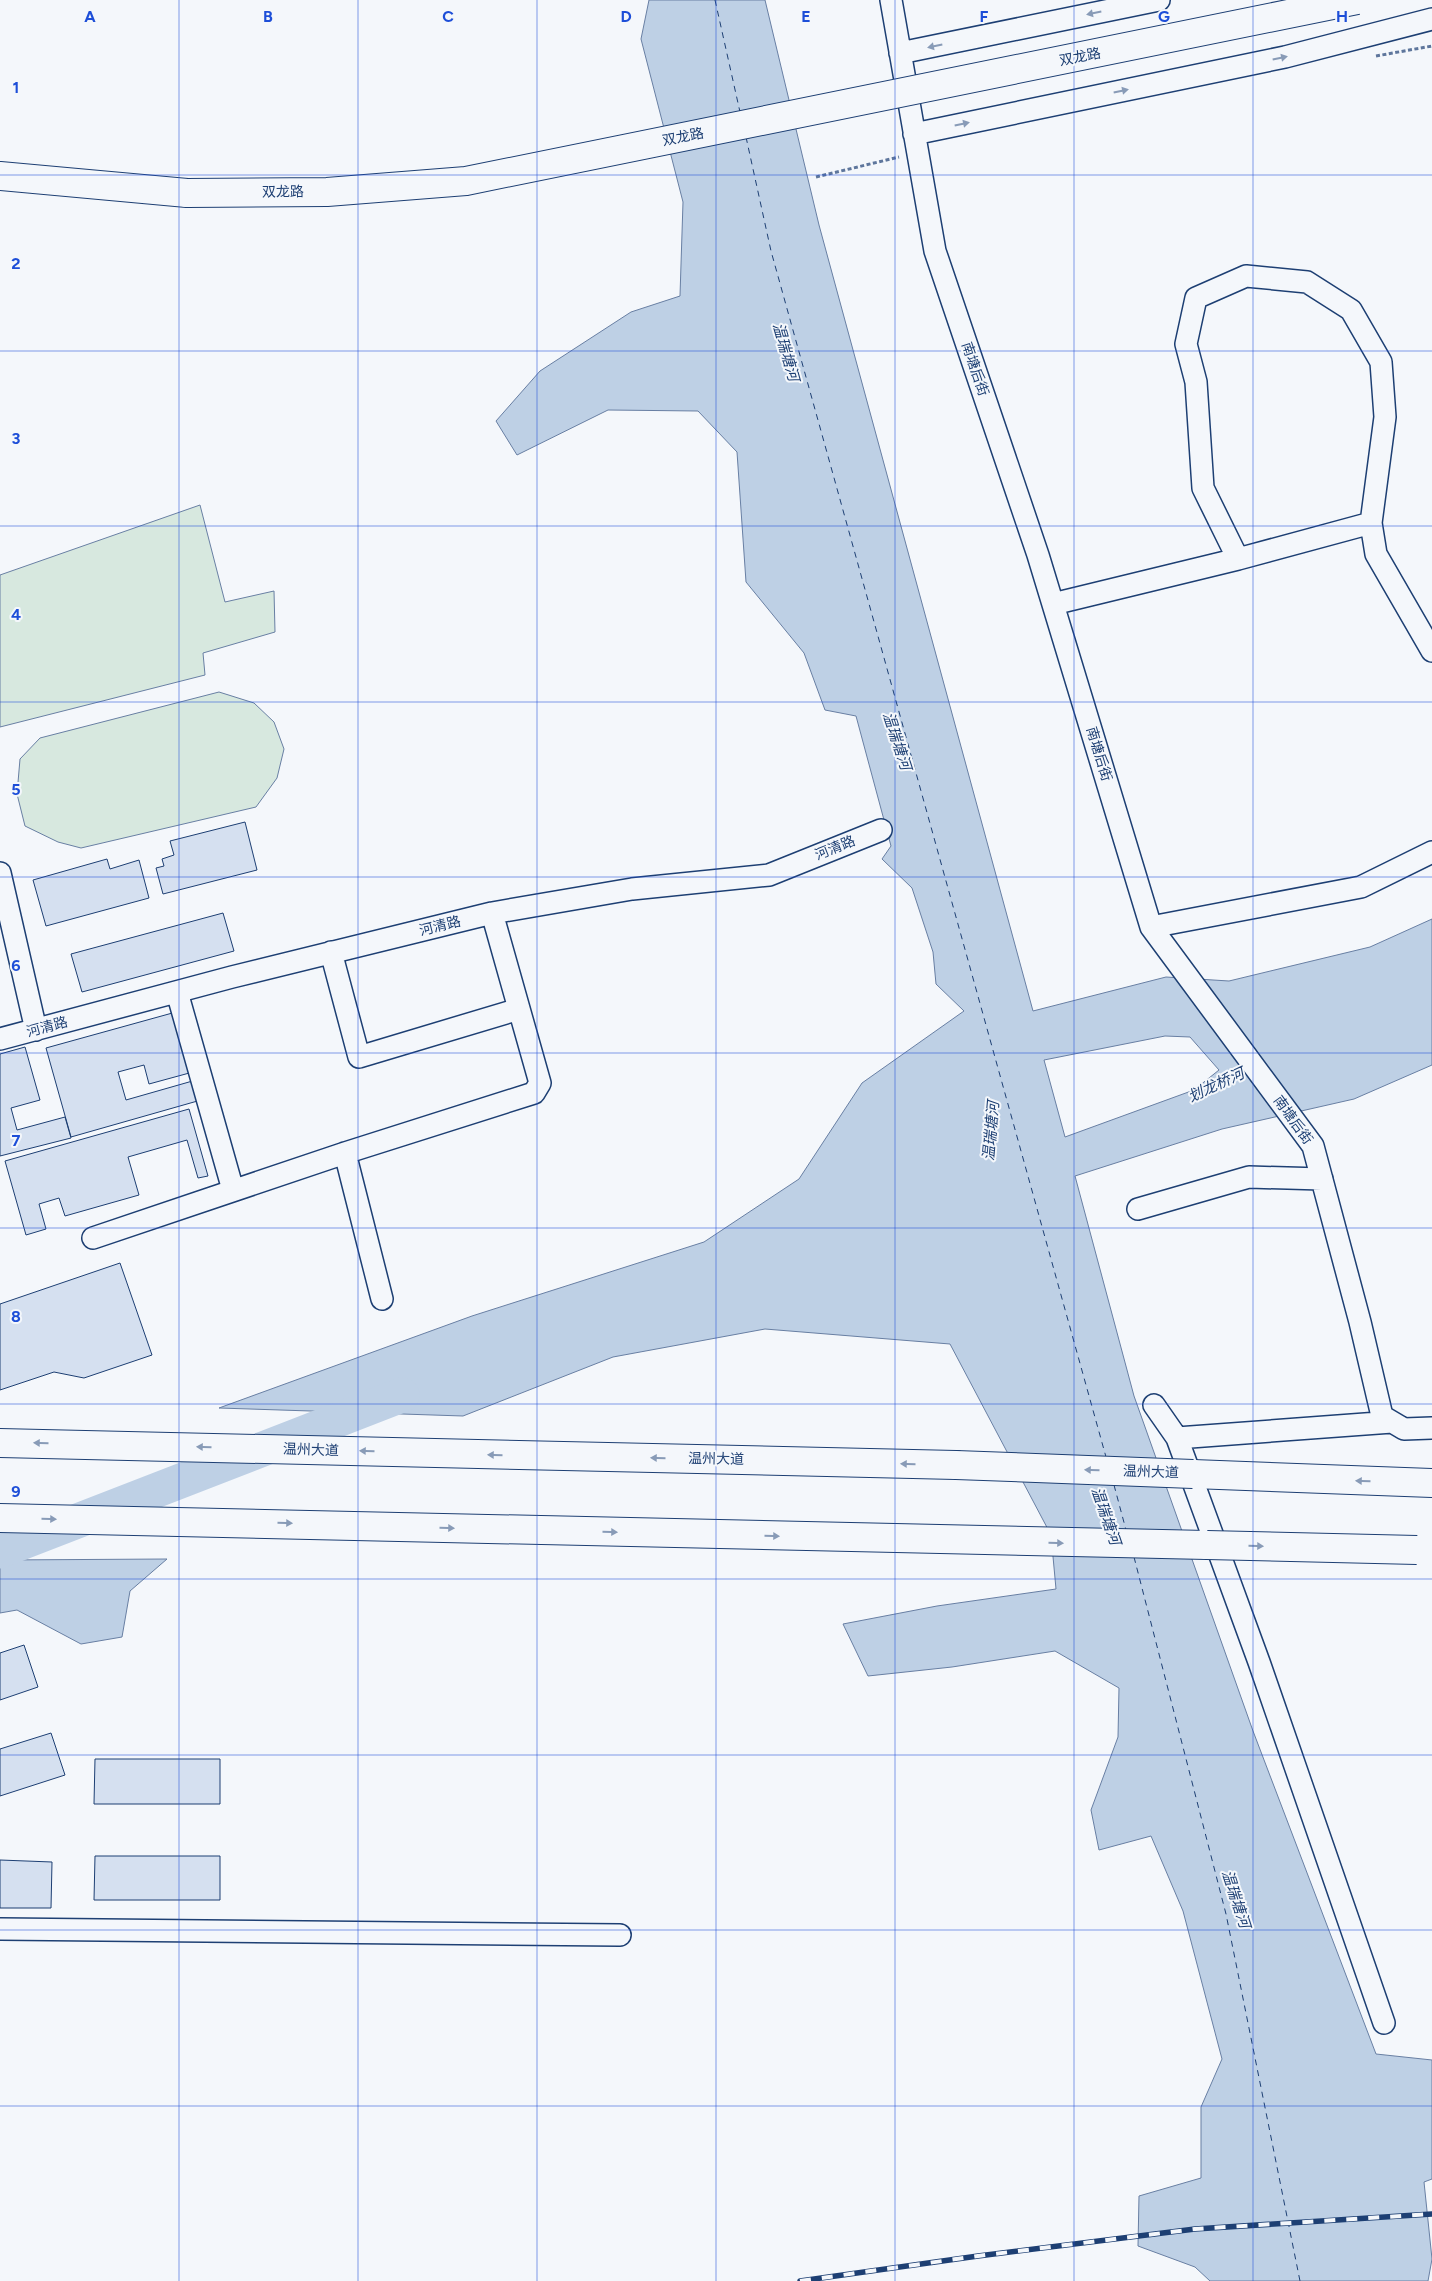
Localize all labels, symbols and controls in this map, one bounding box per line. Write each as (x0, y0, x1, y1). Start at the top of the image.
text: A (84, 7, 96, 26)
text: B (263, 7, 273, 26)
text: C (442, 7, 454, 26)
text: D (620, 7, 632, 26)
text: E (801, 7, 811, 26)
text: F (980, 7, 989, 26)
text: G (1158, 7, 1170, 26)
text: H (1336, 7, 1348, 26)
one-way arrow (1086, 10, 1102, 18)
one-way arrow (927, 42, 943, 50)
street label: 双龙路 (1058, 45, 1102, 69)
one-way arrow (1273, 54, 1288, 62)
text: 1 (13, 78, 19, 97)
one-way arrow (1114, 87, 1129, 95)
one-way arrow (954, 120, 970, 128)
street label: 双龙路 (661, 125, 705, 149)
street label: 双龙路 (262, 183, 304, 201)
text: 2 (11, 254, 21, 273)
water label: 温瑞塘河 (769, 321, 804, 386)
street label: 南塘后街 (958, 340, 992, 398)
text: 3 (12, 429, 21, 448)
text: 4 (11, 605, 21, 624)
water label: 温瑞塘河 (879, 710, 916, 775)
street label: 南塘后街 (1083, 725, 1115, 783)
text: 5 (11, 780, 21, 799)
street label: 河清路 (812, 832, 858, 864)
street label: 河清路 (418, 913, 462, 939)
text: 6 (11, 956, 21, 975)
street label: 河清路 (25, 1013, 69, 1041)
water label: 划龙桥河 (1185, 1063, 1250, 1106)
street label: 南塘后街 (1270, 1092, 1316, 1148)
water label: 温瑞塘河 (979, 1097, 1003, 1162)
text: 7 (12, 1131, 21, 1150)
text: 8 (11, 1307, 21, 1326)
one-way arrow (33, 1439, 49, 1447)
street label: 温州大道 (283, 1441, 339, 1459)
one-way arrow (196, 1443, 212, 1451)
one-way arrow (359, 1447, 375, 1455)
one-way arrow (487, 1450, 503, 1458)
street label: 温州大道 (688, 1450, 744, 1468)
one-way arrow (649, 1454, 665, 1462)
one-way arrow (899, 1460, 915, 1468)
street label: 温州大道 (1123, 1463, 1179, 1481)
one-way arrow (1083, 1466, 1099, 1474)
one-way arrow (1355, 1476, 1371, 1484)
text: 9 (11, 1482, 21, 1501)
water label: 温瑞塘河 (1088, 1485, 1125, 1550)
one-way arrow (41, 1515, 57, 1523)
one-way arrow (277, 1520, 293, 1528)
one-way arrow (440, 1524, 456, 1532)
one-way arrow (602, 1528, 618, 1536)
one-way arrow (764, 1532, 780, 1540)
one-way arrow (1048, 1539, 1064, 1547)
one-way arrow (1248, 1543, 1264, 1551)
water label: 温瑞塘河 (1218, 1868, 1255, 1933)

